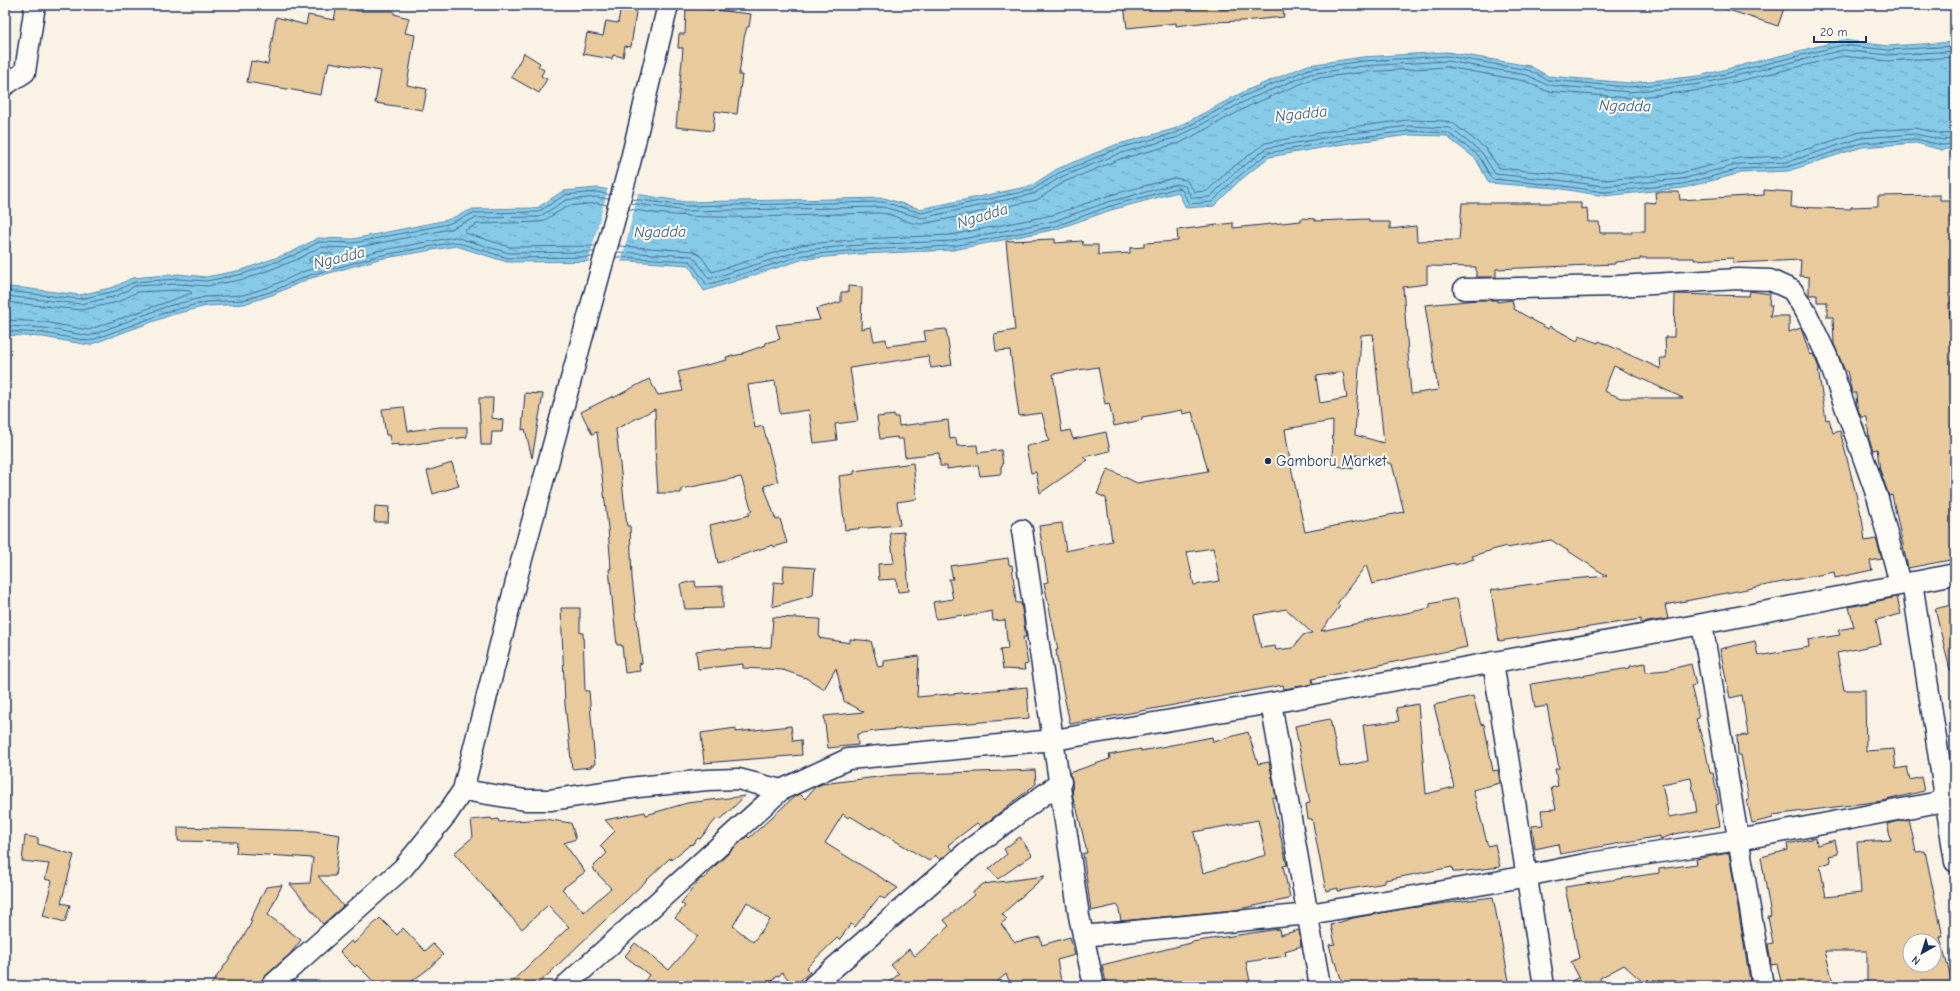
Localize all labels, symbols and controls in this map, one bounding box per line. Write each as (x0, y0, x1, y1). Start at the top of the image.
scale bar (1814, 18, 1866, 44)
text: 20 m (1820, 25, 1848, 39)
water label: Ngadda (1599, 97, 1651, 115)
water label: Ngadda (1274, 102, 1328, 126)
water label: Ngadda (955, 200, 1010, 232)
water label: Ngadda (634, 223, 686, 241)
water label: Ngadda (312, 243, 367, 273)
place label: Gamboru Market (1276, 452, 1387, 470)
marker: Gamboru Market (1263, 456, 1273, 466)
north arrow (1902, 933, 1942, 973)
text: N (1909, 953, 1923, 968)

